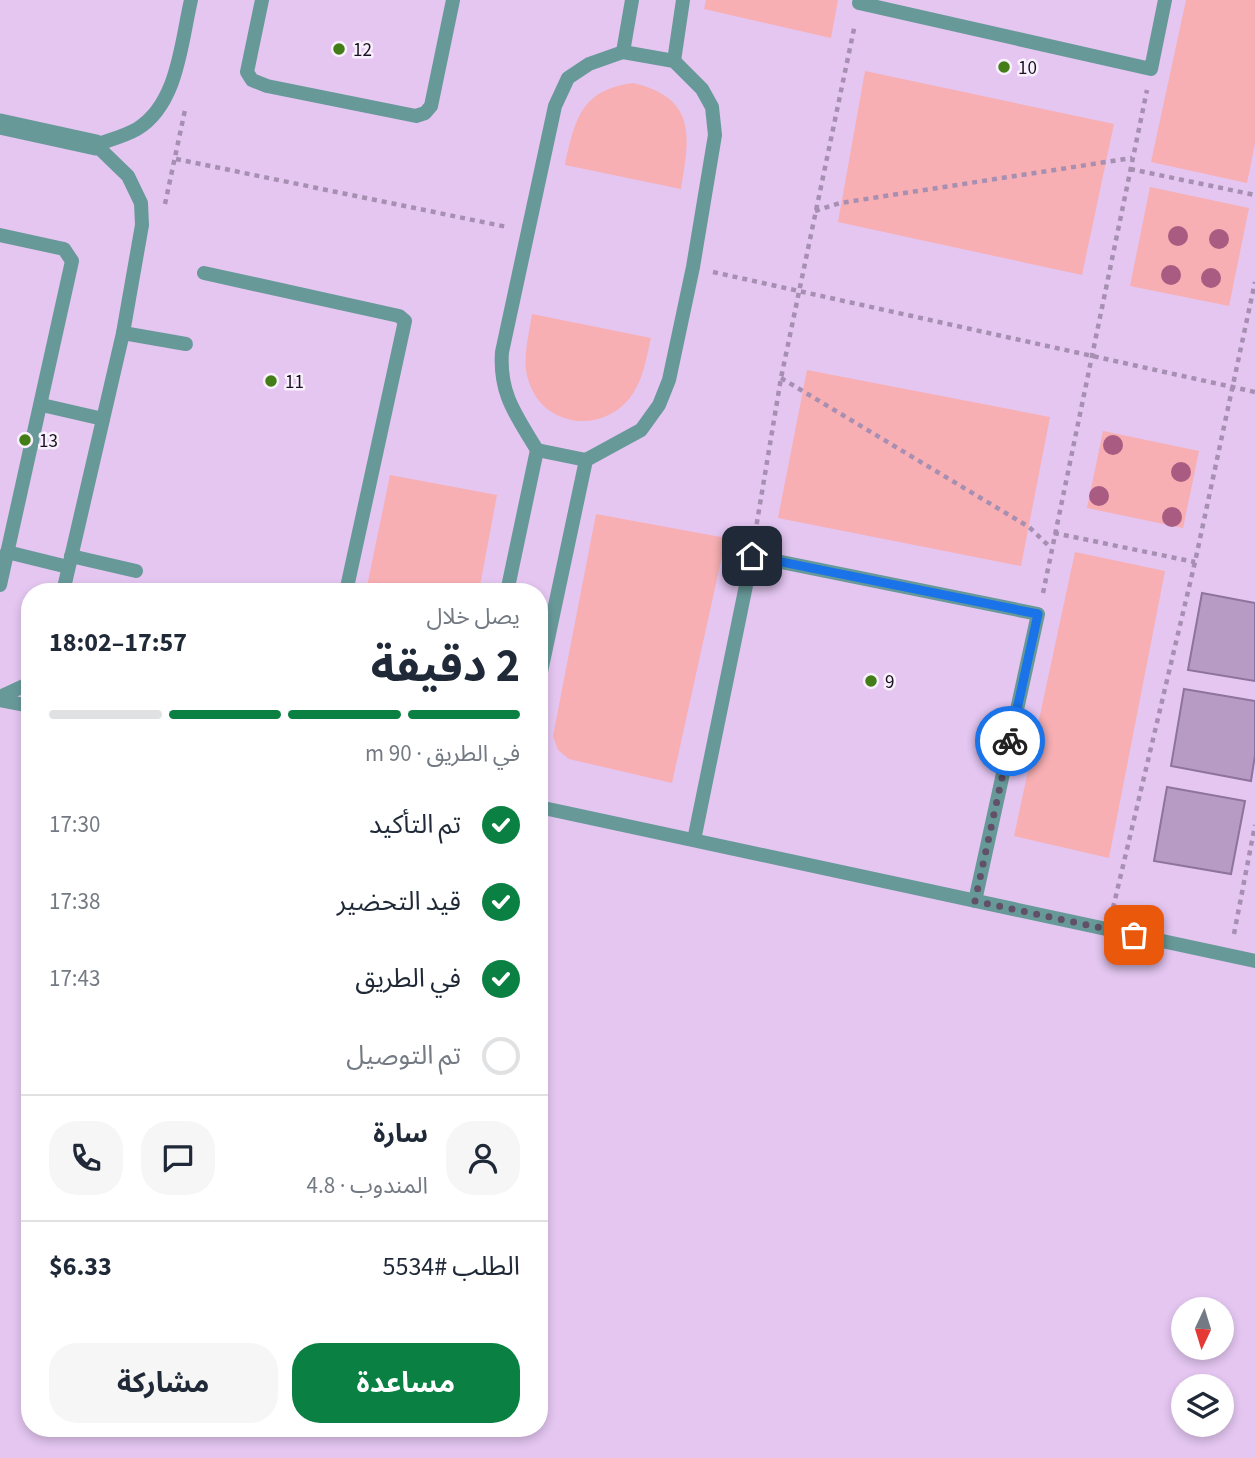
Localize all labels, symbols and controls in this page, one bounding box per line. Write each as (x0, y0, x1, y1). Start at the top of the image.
place label: 12 (353, 37, 372, 64)
marker: 12 (331, 41, 347, 57)
place label: 10 (1018, 55, 1037, 82)
marker: 10 (996, 59, 1012, 75)
place label: 11 (285, 369, 304, 396)
marker: 11 (263, 373, 279, 389)
place label: 13 (39, 428, 58, 455)
marker: 13 (17, 432, 33, 448)
pin (722, 526, 782, 586)
icon: home (733, 537, 771, 575)
text: يصل خلال (427, 600, 520, 633)
text: 17:57–18:02 (49, 624, 187, 661)
text: 2 دقيقة (371, 634, 520, 699)
place label: 9 (885, 669, 894, 696)
marker: 9 (863, 673, 879, 689)
courier (975, 706, 1045, 776)
icon: bike (991, 722, 1029, 760)
text: في الطريق · 90 m (365, 737, 520, 770)
text: تم التأكيد (369, 806, 461, 843)
icon: check (482, 806, 520, 844)
text: 17:30 (49, 808, 100, 841)
text: قيد التحضير (337, 883, 461, 920)
icon: check (482, 883, 520, 921)
text: 17:38 (49, 885, 100, 918)
pin (1104, 905, 1164, 965)
icon: bag (1115, 916, 1153, 954)
text: في الطريق (355, 960, 461, 997)
icon: check (482, 960, 520, 998)
text: 17:43 (49, 962, 100, 995)
text: تم التوصيل (346, 1037, 461, 1074)
text: سارة (373, 1115, 428, 1152)
button: phone (49, 1121, 123, 1195)
button: chat (141, 1121, 215, 1195)
button: person (446, 1121, 520, 1195)
text: المندوب · 4.8 (306, 1169, 428, 1202)
text: $6.33 (49, 1248, 112, 1285)
text: الطلب #5534 (383, 1248, 520, 1285)
north arrow (1171, 1297, 1234, 1360)
map controls (1171, 1297, 1234, 1437)
button: مشاركة (49, 1343, 278, 1423)
button: مساعدة (292, 1343, 520, 1423)
button: layers (1171, 1374, 1234, 1437)

